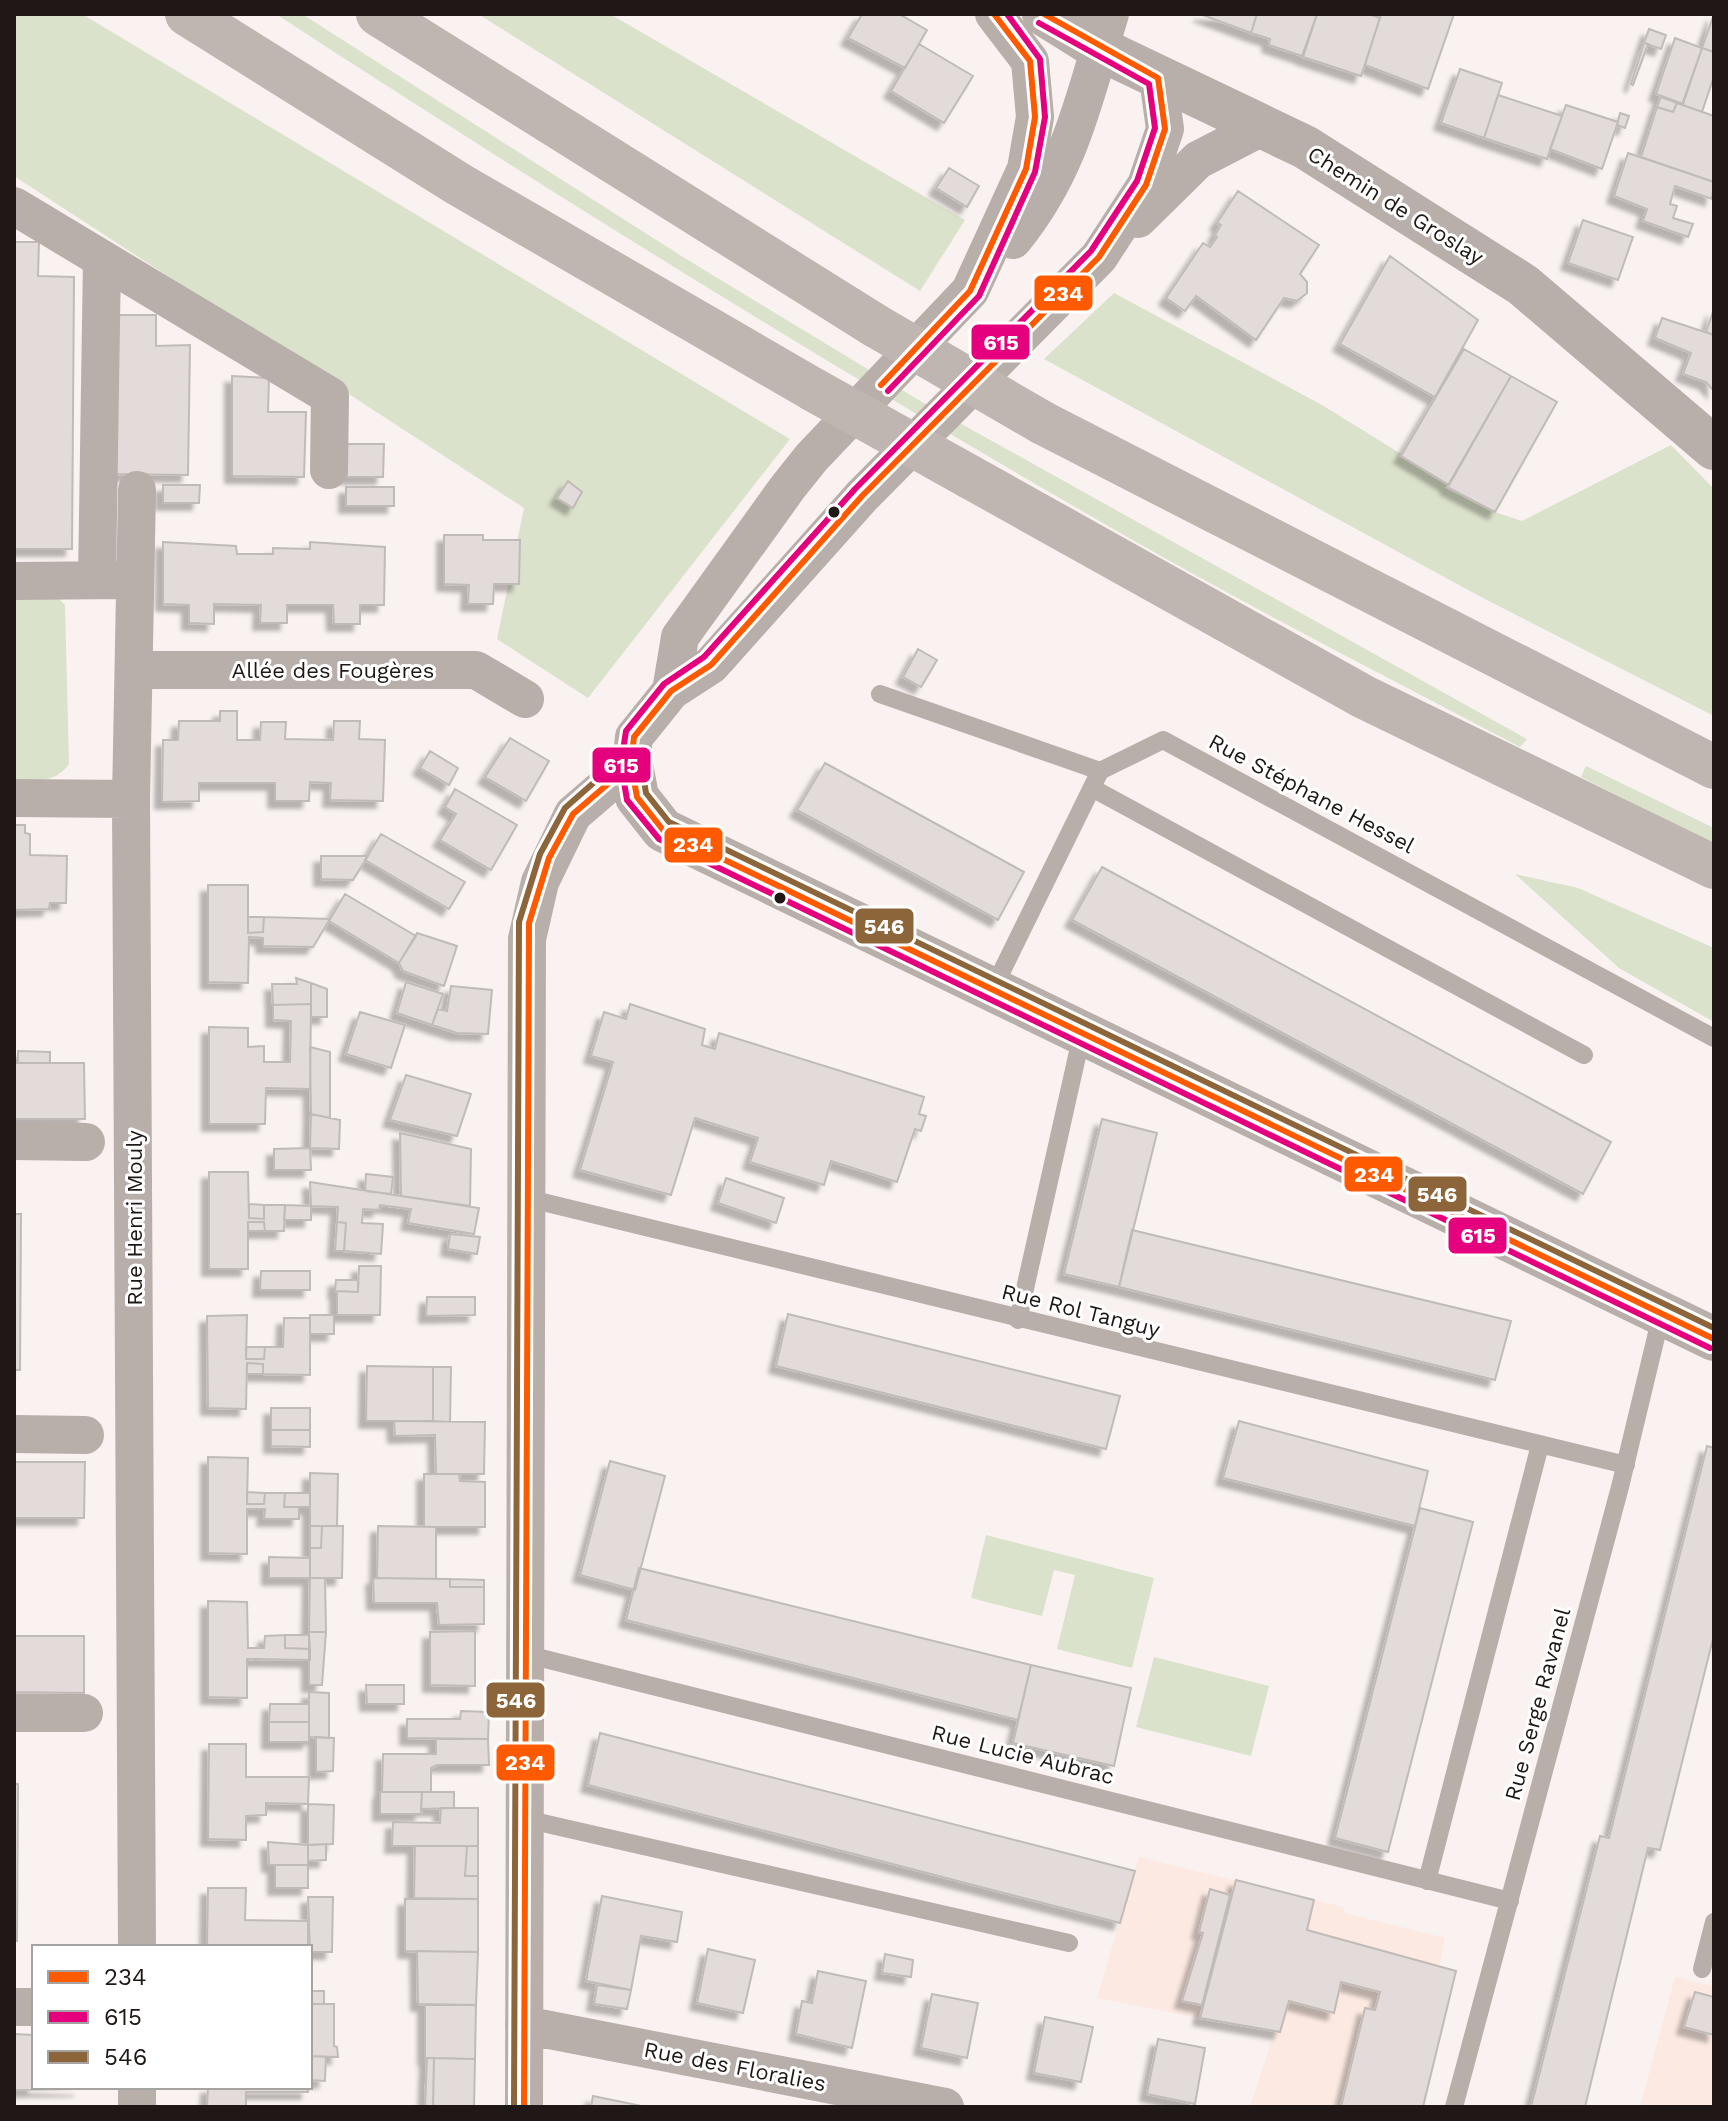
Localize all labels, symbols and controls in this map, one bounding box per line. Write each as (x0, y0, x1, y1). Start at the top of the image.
street label: Chemin de Groslay (1303, 141, 1489, 270)
line badge: 234 (1033, 274, 1094, 312)
text: 234 (1043, 281, 1083, 306)
line badge: 615 (970, 323, 1031, 361)
text: 615 (983, 330, 1019, 355)
unlabelled marker (826, 504, 842, 520)
street label: Allée des Fougères (232, 658, 434, 683)
street label: Rue Stéphane Hessel (1205, 729, 1419, 858)
line badge: 615 (591, 746, 652, 784)
text: 615 (603, 753, 639, 778)
line badge: 234 (663, 826, 724, 864)
text: 234 (673, 832, 713, 857)
unlabelled marker (772, 890, 788, 906)
line badge: 546 (854, 907, 915, 945)
text: 546 (864, 914, 904, 939)
street label: Rue Henri Mouly (122, 1130, 147, 1306)
line badge: 234 (1343, 1155, 1404, 1193)
text: 234 (1354, 1162, 1394, 1187)
line badge: 546 (1407, 1175, 1468, 1213)
text: 546 (1417, 1182, 1457, 1207)
line badge: 615 (1447, 1216, 1508, 1255)
text: 615 (1460, 1223, 1496, 1248)
street label: Rue Rol Tanguy (999, 1279, 1163, 1342)
street label: Rue Serge Ravanel (1500, 1605, 1575, 1803)
line badge: 546 (485, 1681, 546, 1719)
text: 546 (496, 1688, 536, 1713)
street label: Rue Lucie Aubrac (929, 1720, 1117, 1789)
line badge: 234 (495, 1743, 556, 1782)
text: 234 (505, 1750, 545, 1775)
legend (32, 1945, 312, 2089)
text: 234 (104, 1963, 147, 1991)
text: 615 (104, 2003, 142, 2031)
street label: Rue des Floralies (642, 2037, 828, 2096)
text: 546 (104, 2043, 147, 2071)

